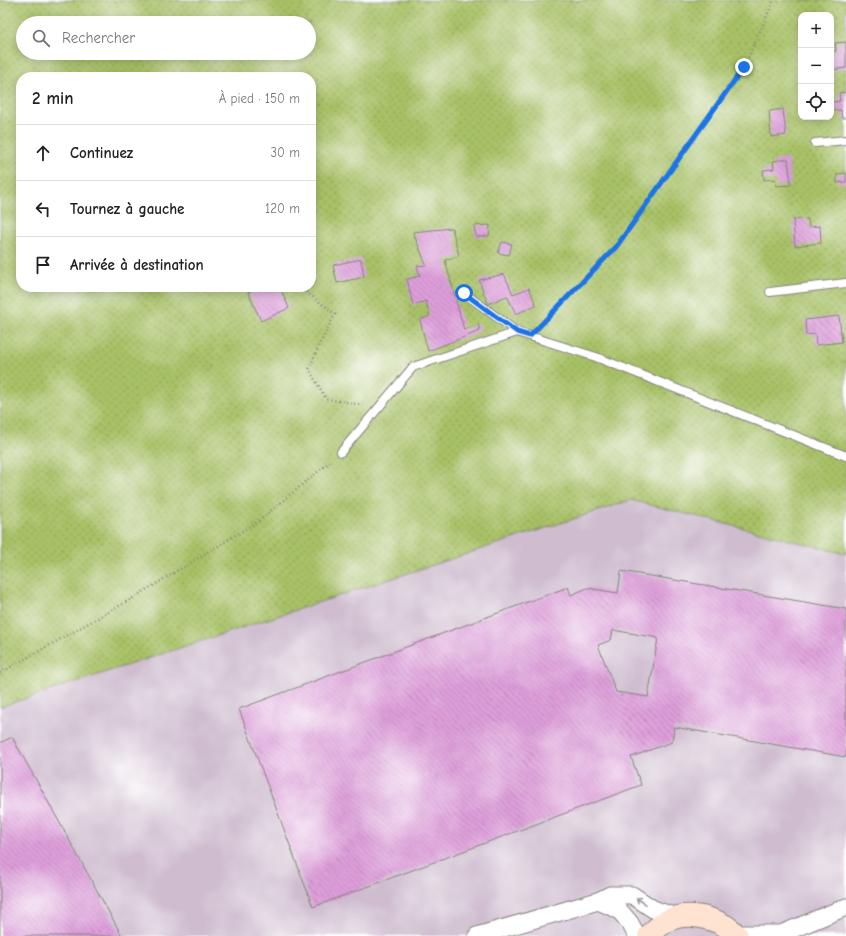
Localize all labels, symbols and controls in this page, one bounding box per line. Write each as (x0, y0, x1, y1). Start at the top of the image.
map controls (798, 12, 834, 120)
button: + (798, 12, 834, 48)
search box (16, 16, 316, 60)
icon: search (30, 27, 52, 49)
text: Rechercher (62, 29, 135, 47)
button: − (798, 48, 834, 84)
route end (735, 58, 753, 76)
button: locate (798, 84, 834, 120)
text: 2 min (32, 89, 73, 108)
text: À pied · 150 m (219, 91, 300, 106)
icon: ahead (32, 142, 54, 164)
text: Continuez (70, 144, 133, 162)
text: 30 m (270, 145, 300, 160)
icon: left (32, 198, 54, 220)
text: Tournez à gauche (70, 200, 184, 218)
text: 120 m (265, 201, 300, 216)
icon: arrive (32, 254, 54, 276)
text: Arrivée à destination (70, 256, 204, 274)
route start (455, 284, 473, 302)
one-way arrow (636, 897, 647, 905)

